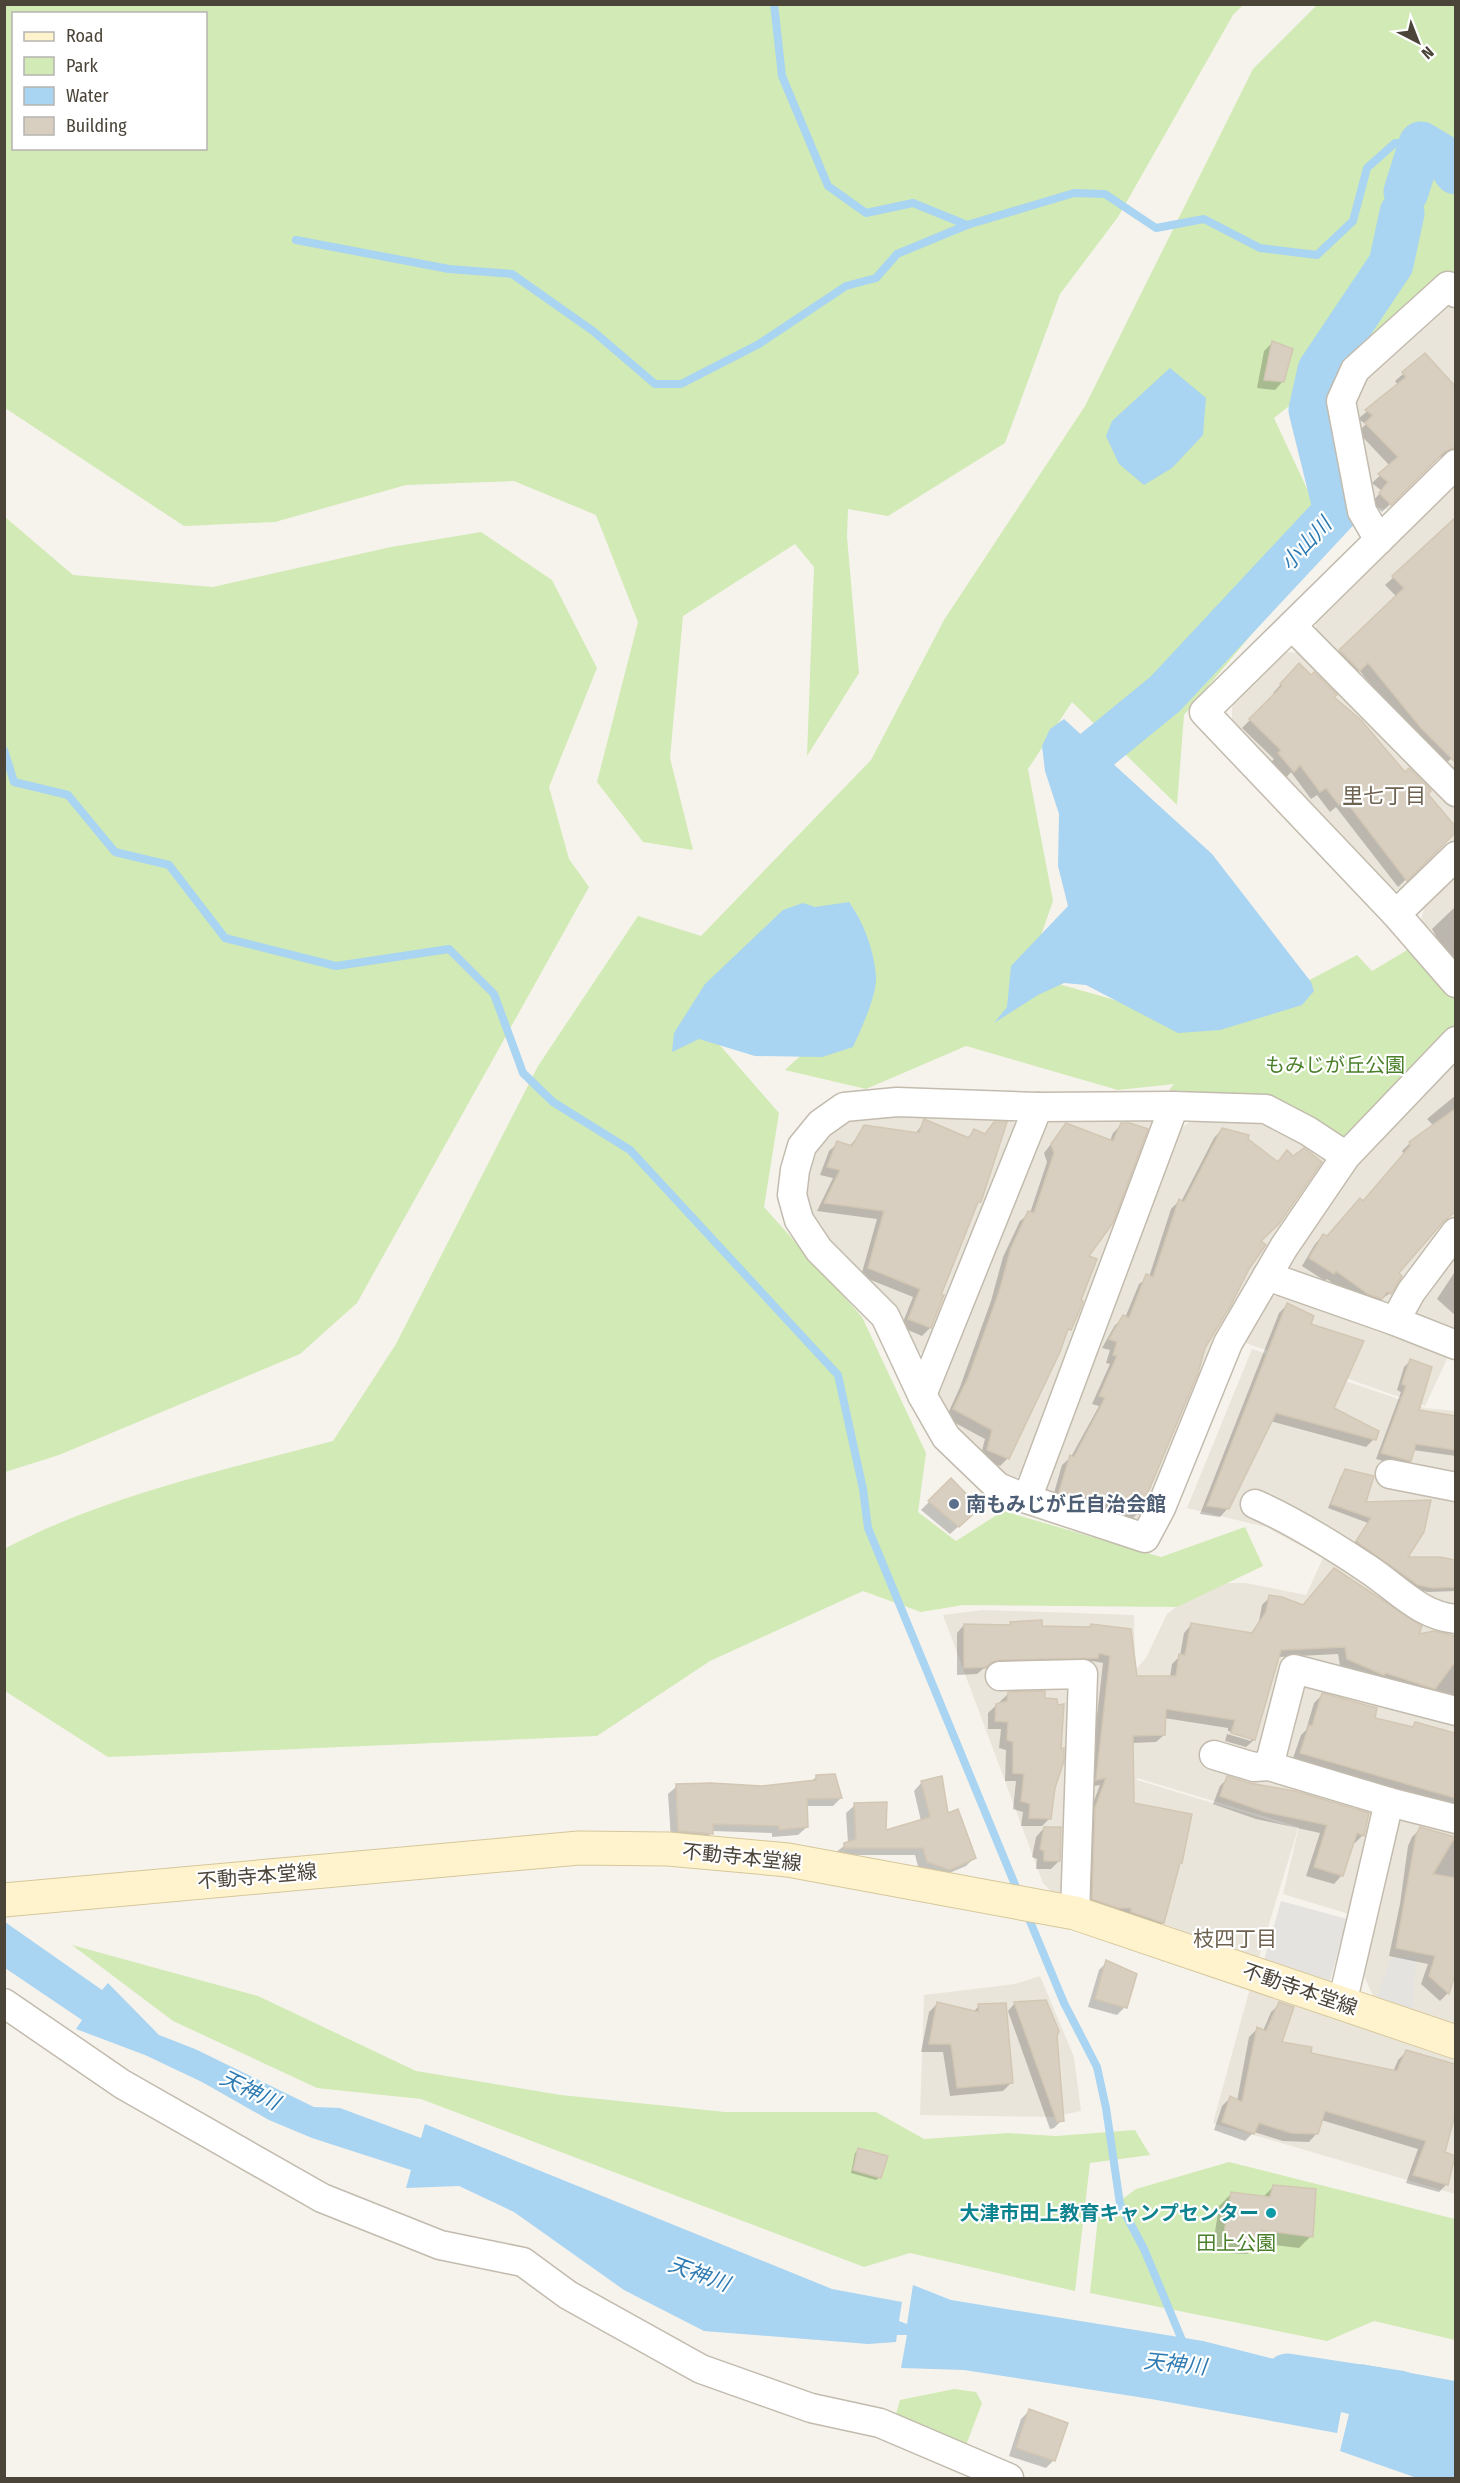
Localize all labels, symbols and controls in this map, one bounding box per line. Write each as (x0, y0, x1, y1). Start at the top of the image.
legend (12, 12, 207, 150)
north arrow (1388, 12, 1448, 72)
text: Road (66, 25, 103, 47)
text: N (1418, 43, 1438, 63)
text: Park (66, 55, 99, 77)
text: Water (66, 85, 109, 107)
text: Building (66, 115, 127, 137)
water label: 小山川 (1275, 511, 1338, 576)
district label: 里七丁目 (1342, 783, 1426, 809)
park label: もみじが丘公園 (1265, 1053, 1405, 1077)
place label: 南もみじが丘自治会館 (966, 1492, 1166, 1516)
marker: 南もみじが丘自治会館 (947, 1497, 961, 1511)
street label: 不動寺本堂線 (681, 1839, 803, 1875)
street label: 不動寺本堂線 (196, 1859, 318, 1893)
district label: 枝四丁目 (1193, 1926, 1277, 1952)
street label: 不動寺本堂線 (1239, 1958, 1361, 2020)
water label: 天神川 (216, 2065, 286, 2116)
place label: 大津市田上教育キャンプセンター (960, 2201, 1259, 2225)
marker: 大津市田上教育キャンプセンター (1264, 2206, 1278, 2220)
park label: 田上公園 (1196, 2231, 1276, 2255)
water label: 天神川 (665, 2251, 735, 2298)
water label: 天神川 (1142, 2348, 1210, 2380)

